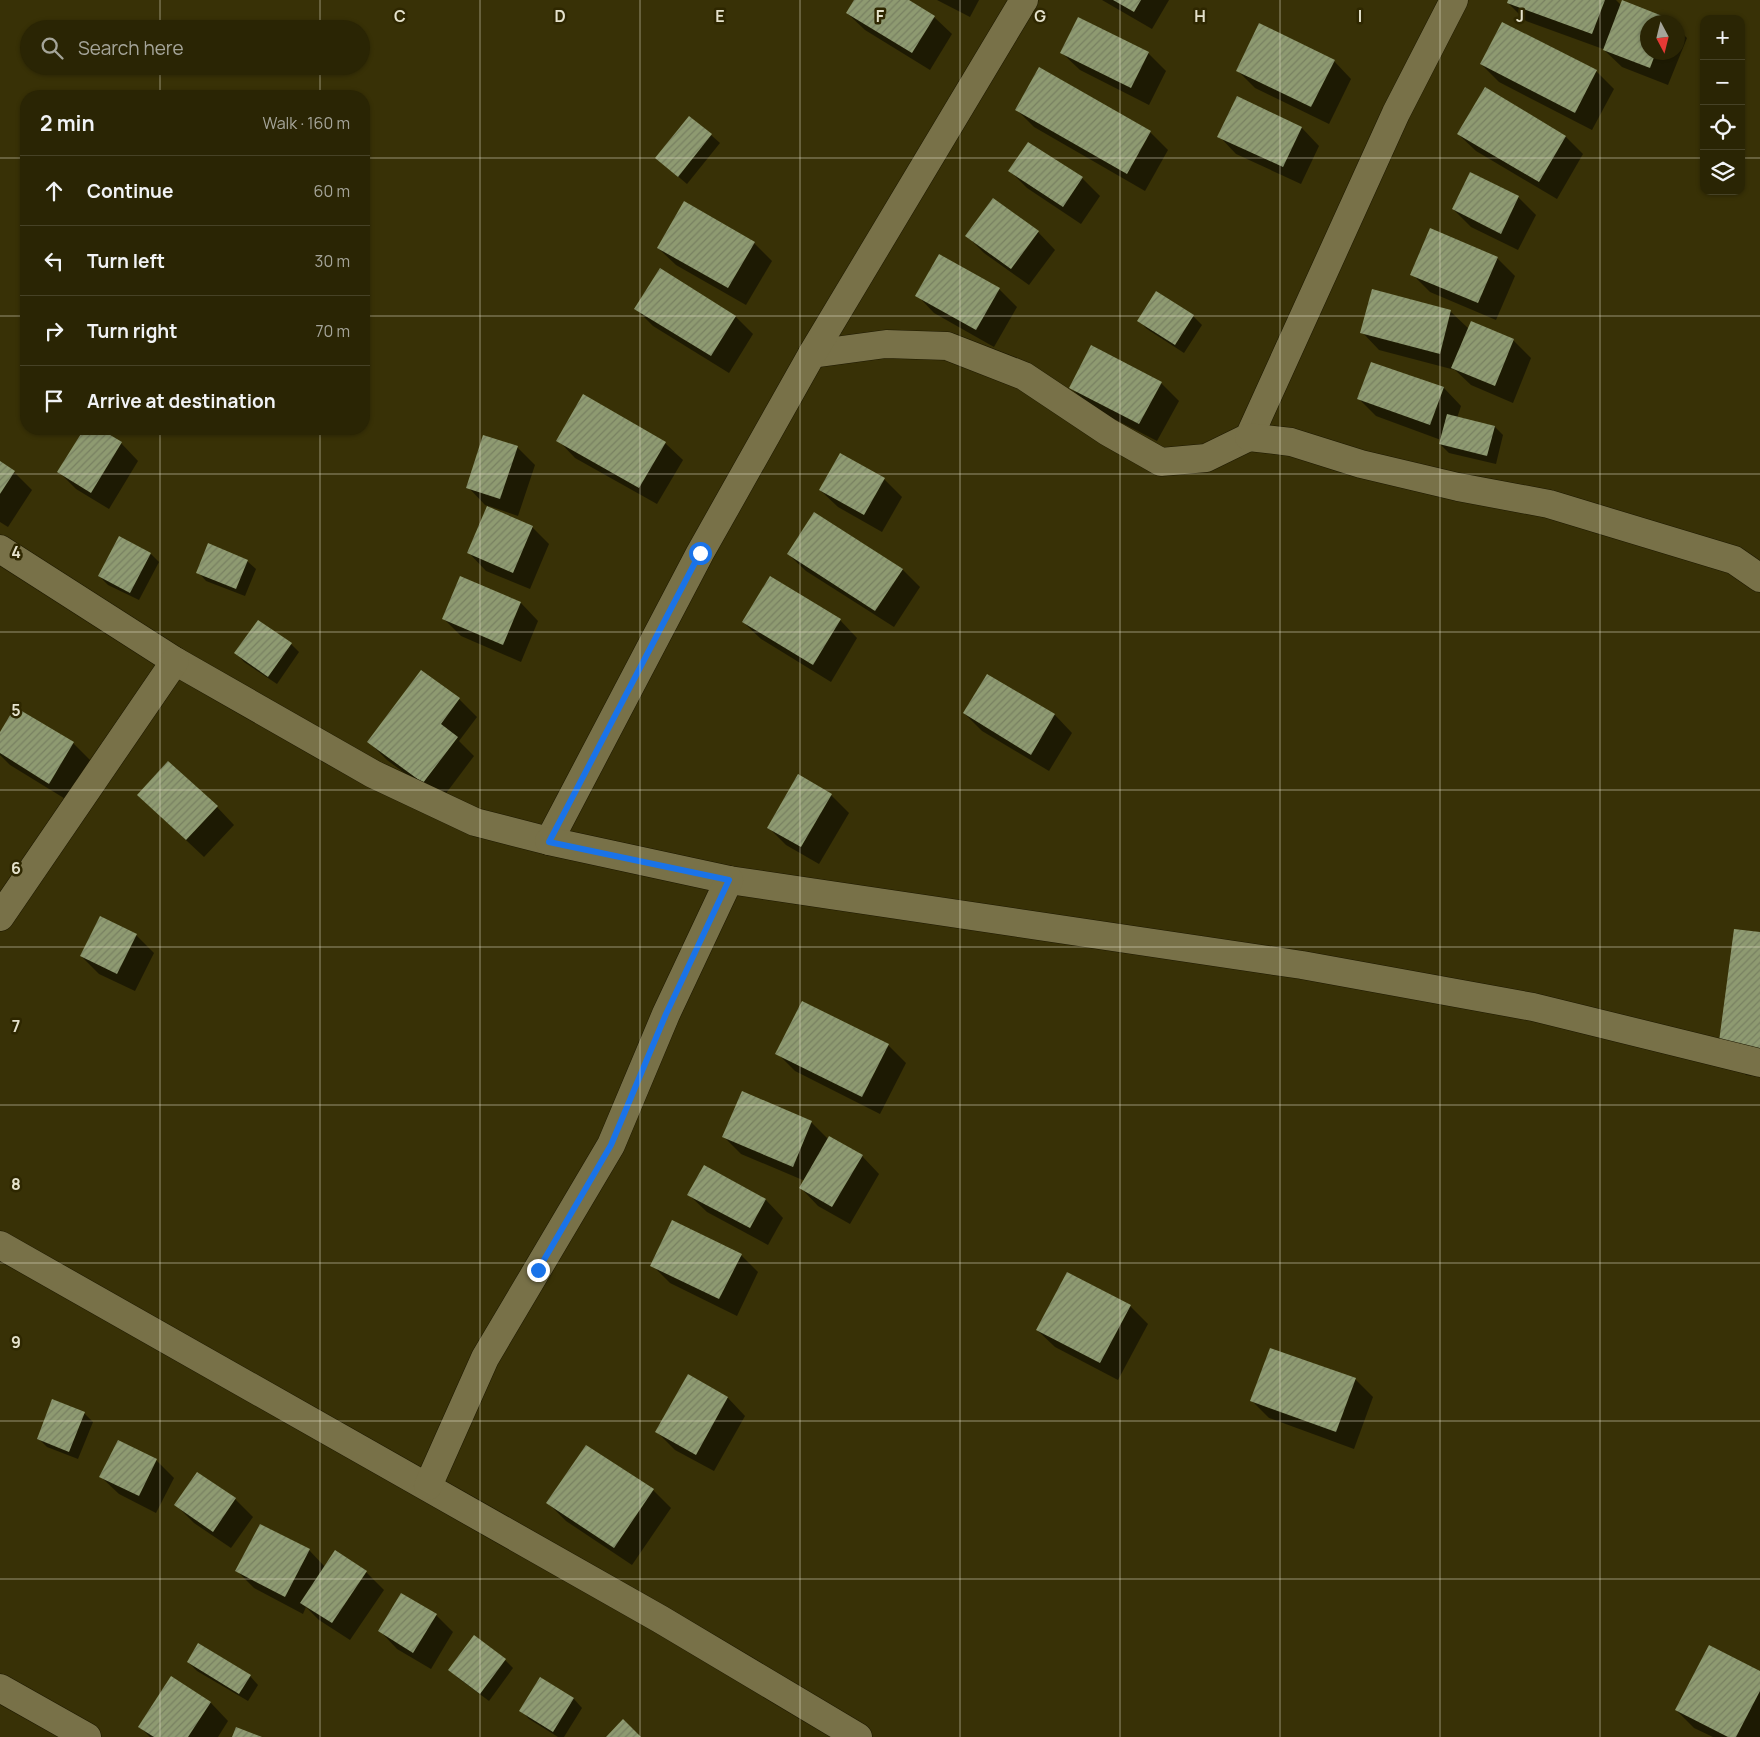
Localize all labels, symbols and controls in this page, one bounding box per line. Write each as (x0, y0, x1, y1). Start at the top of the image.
text: C (394, 5, 406, 27)
text: D (554, 5, 566, 27)
text: E (715, 5, 725, 27)
text: F (876, 5, 885, 27)
text: G (1034, 5, 1046, 27)
text: H (1194, 5, 1206, 27)
text: I (1358, 5, 1362, 27)
text: J (1516, 5, 1524, 27)
north arrow (1640, 15, 1685, 60)
map controls (1700, 15, 1745, 195)
button: + (1700, 15, 1745, 60)
search box (20, 20, 370, 75)
icon: search (38, 34, 66, 62)
text: Search here (78, 35, 184, 61)
button: − (1700, 60, 1745, 105)
button: locate (1700, 105, 1745, 150)
text: 2 min (40, 109, 95, 137)
text: Walk · 160 m (262, 112, 350, 134)
button: layers (1700, 150, 1745, 195)
icon: ahead (40, 177, 68, 205)
text: Continue (87, 178, 173, 204)
text: 60 m (314, 180, 350, 202)
icon: left (40, 247, 68, 275)
text: Turn left (87, 248, 165, 274)
text: 30 m (315, 250, 350, 272)
icon: right (40, 317, 68, 345)
text: Turn right (87, 318, 177, 344)
text: 70 m (315, 320, 350, 342)
icon: arrive (40, 387, 68, 415)
text: Arrive at destination (87, 388, 276, 414)
text: 4 (11, 541, 21, 563)
route start (689, 542, 712, 565)
text: 5 (11, 699, 21, 721)
text: 6 (11, 857, 21, 879)
text: 7 (12, 1015, 20, 1037)
text: 8 (11, 1173, 21, 1195)
route end (527, 1259, 550, 1282)
text: 9 (11, 1331, 21, 1353)

